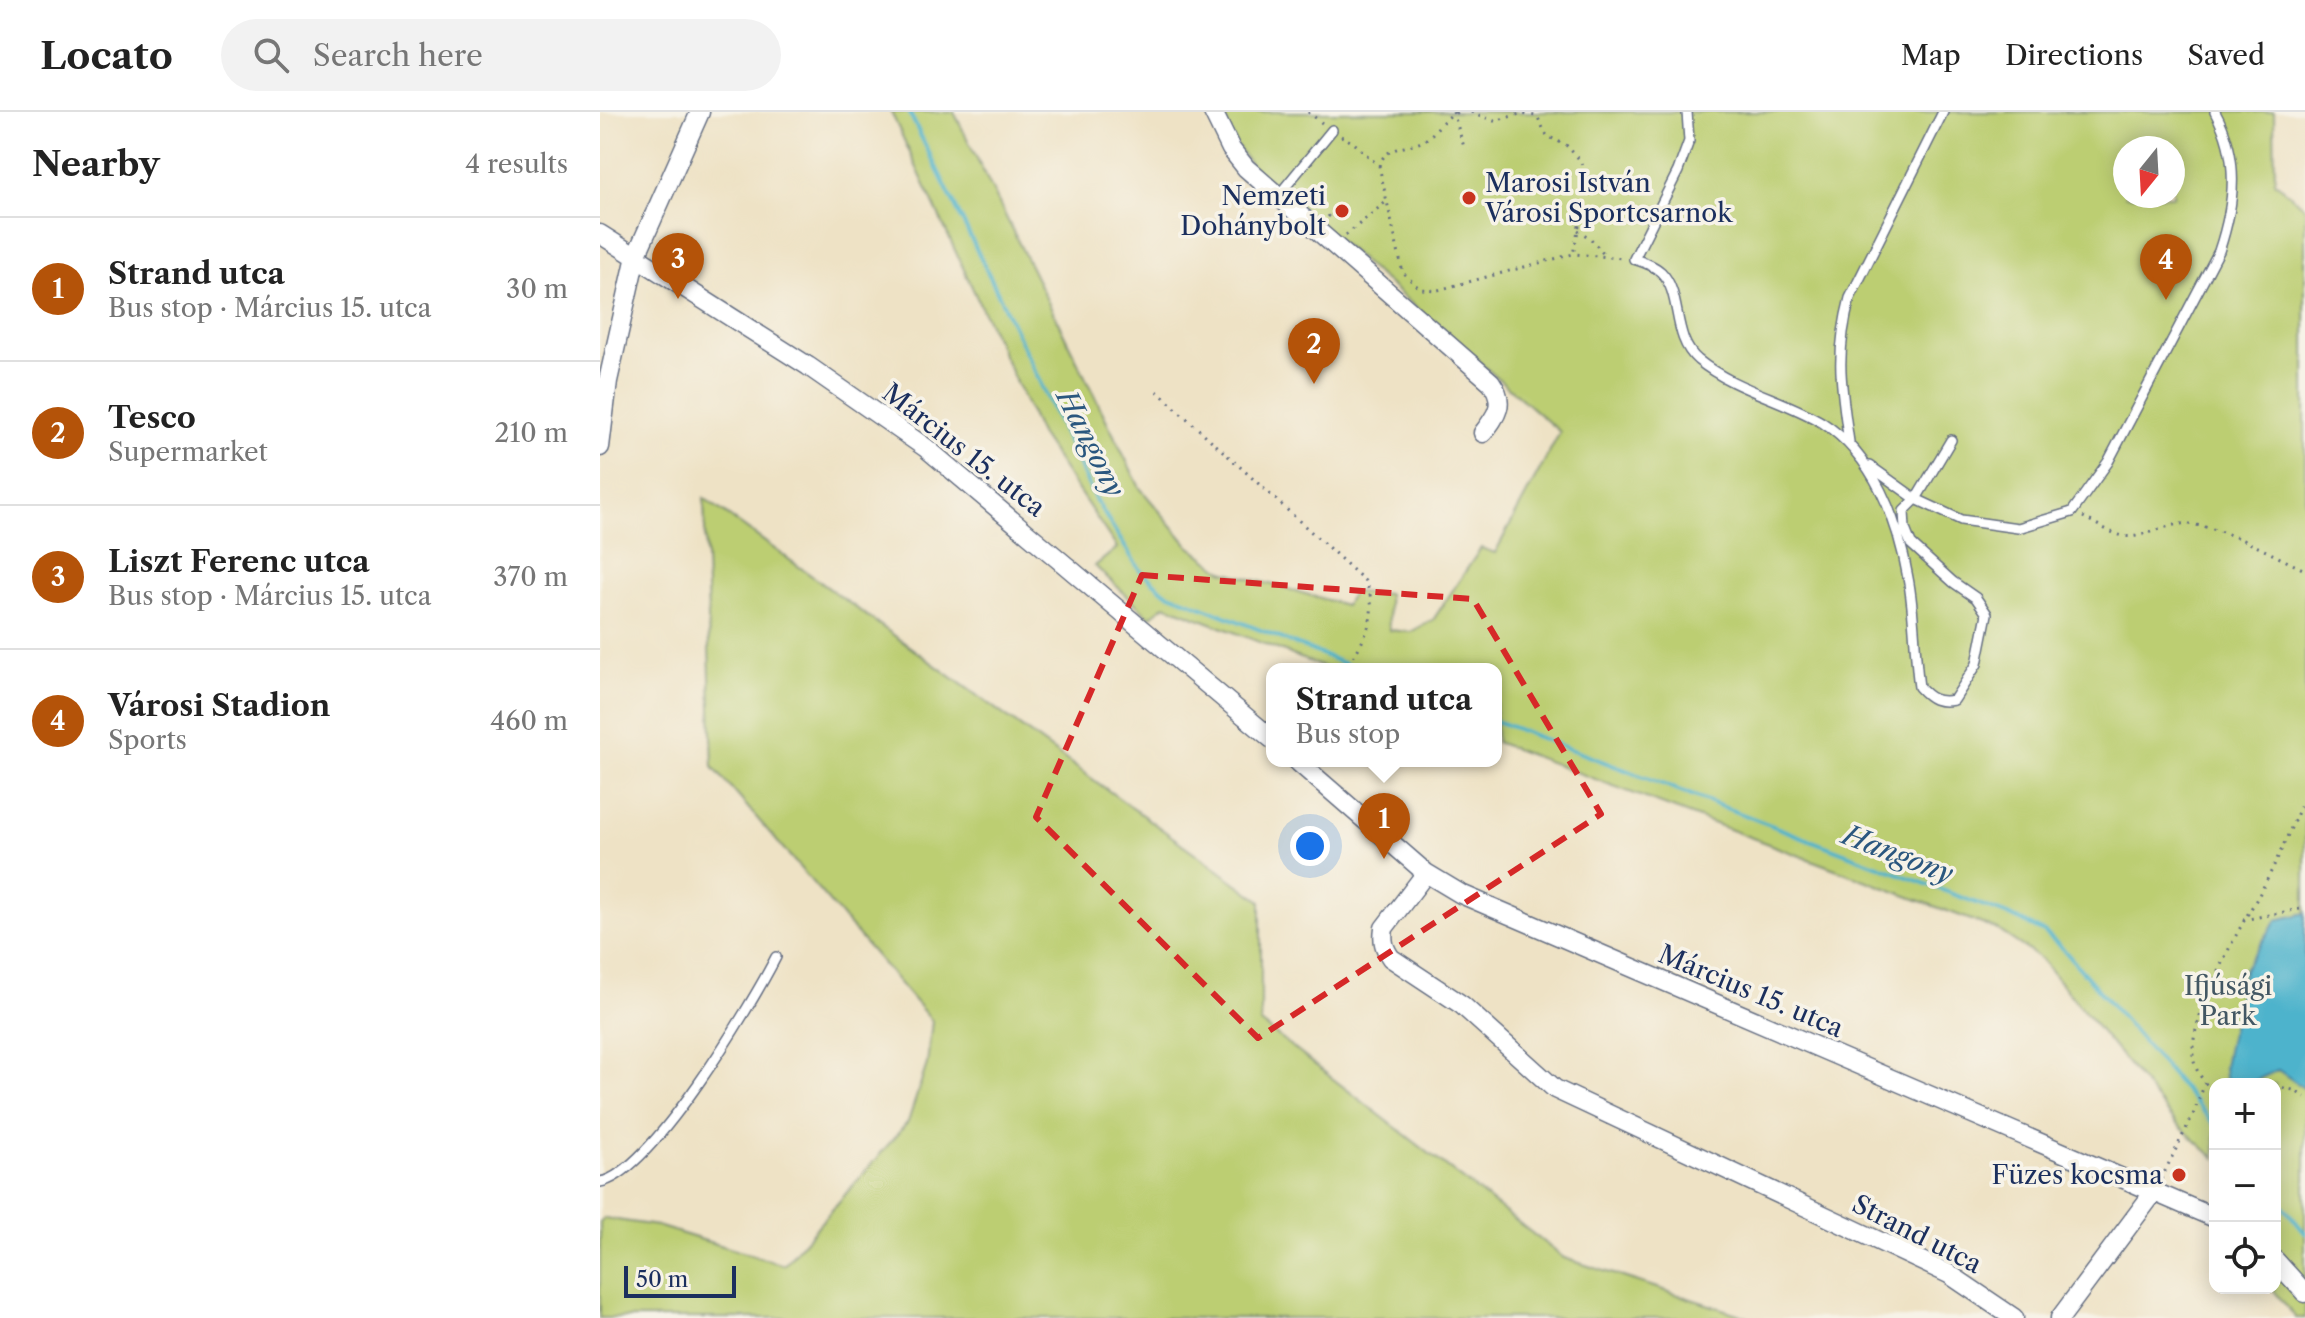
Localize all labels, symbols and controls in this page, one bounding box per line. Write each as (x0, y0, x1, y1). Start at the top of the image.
search box (221, 19, 781, 91)
text: Locato (40, 32, 173, 79)
icon: search (249, 33, 293, 77)
text: Search here (313, 37, 483, 74)
text: Map (1901, 38, 1961, 72)
text: Directions (2005, 38, 2143, 72)
text: Saved (2187, 38, 2265, 72)
north arrow (2113, 136, 2185, 208)
text: Nearby (32, 143, 160, 185)
text: 4 results (465, 148, 568, 180)
place label: Marosi István Városi Sportcsarnok (1484, 167, 1733, 229)
place label: Nemzeti Dohánybolt (1180, 180, 1327, 242)
marker: Marosi István Városi Sportcsarnok (1460, 189, 1478, 207)
marker: Nemzeti Dohánybolt (1333, 202, 1351, 220)
pin: 3 (652, 233, 704, 299)
pin: 4 (2140, 234, 2192, 300)
text: Strand utca (108, 255, 285, 292)
text: 1 (52, 273, 64, 305)
text: 30 m (506, 273, 568, 305)
text: Bus stop · Március 15. utca (108, 292, 431, 324)
pin: 2 (1288, 318, 1340, 384)
street label: Március 15. utca (876, 377, 1052, 524)
water label: Hangony (1049, 382, 1132, 502)
text: Tesco (108, 399, 196, 436)
text: 2 (50, 417, 66, 449)
text: 210 m (495, 417, 568, 449)
text: Supermarket (108, 436, 268, 468)
text: Liszt Ferenc utca (108, 543, 370, 580)
text: 3 (51, 561, 65, 593)
text: 370 m (493, 561, 568, 593)
text: Bus stop · Március 15. utca (108, 580, 431, 612)
popup (1266, 663, 1502, 767)
text: Strand utca (1296, 681, 1472, 718)
text: Városi Stadion (108, 687, 330, 724)
text: 4 (50, 705, 66, 737)
text: 460 m (490, 705, 568, 737)
text: Bus stop (1296, 718, 1400, 750)
text: Sports (108, 724, 187, 756)
pin: 1 (1358, 793, 1410, 859)
water label: Hangony (1836, 817, 1958, 891)
your location (1290, 826, 1330, 866)
street label: Március 15. utca (1654, 938, 1848, 1044)
park label: Ifjúsági Park (2184, 970, 2272, 1032)
map controls (2209, 1078, 2281, 1294)
button: + (2209, 1078, 2281, 1150)
button: − (2209, 1150, 2281, 1222)
place label: Füzes kocsma (1991, 1159, 2163, 1191)
marker: Füzes kocsma (2170, 1166, 2188, 1184)
street label: Strand utca (1847, 1188, 1987, 1280)
button: locate (2209, 1222, 2281, 1294)
scale bar (624, 1262, 736, 1298)
text: 50 m (636, 1266, 688, 1293)

